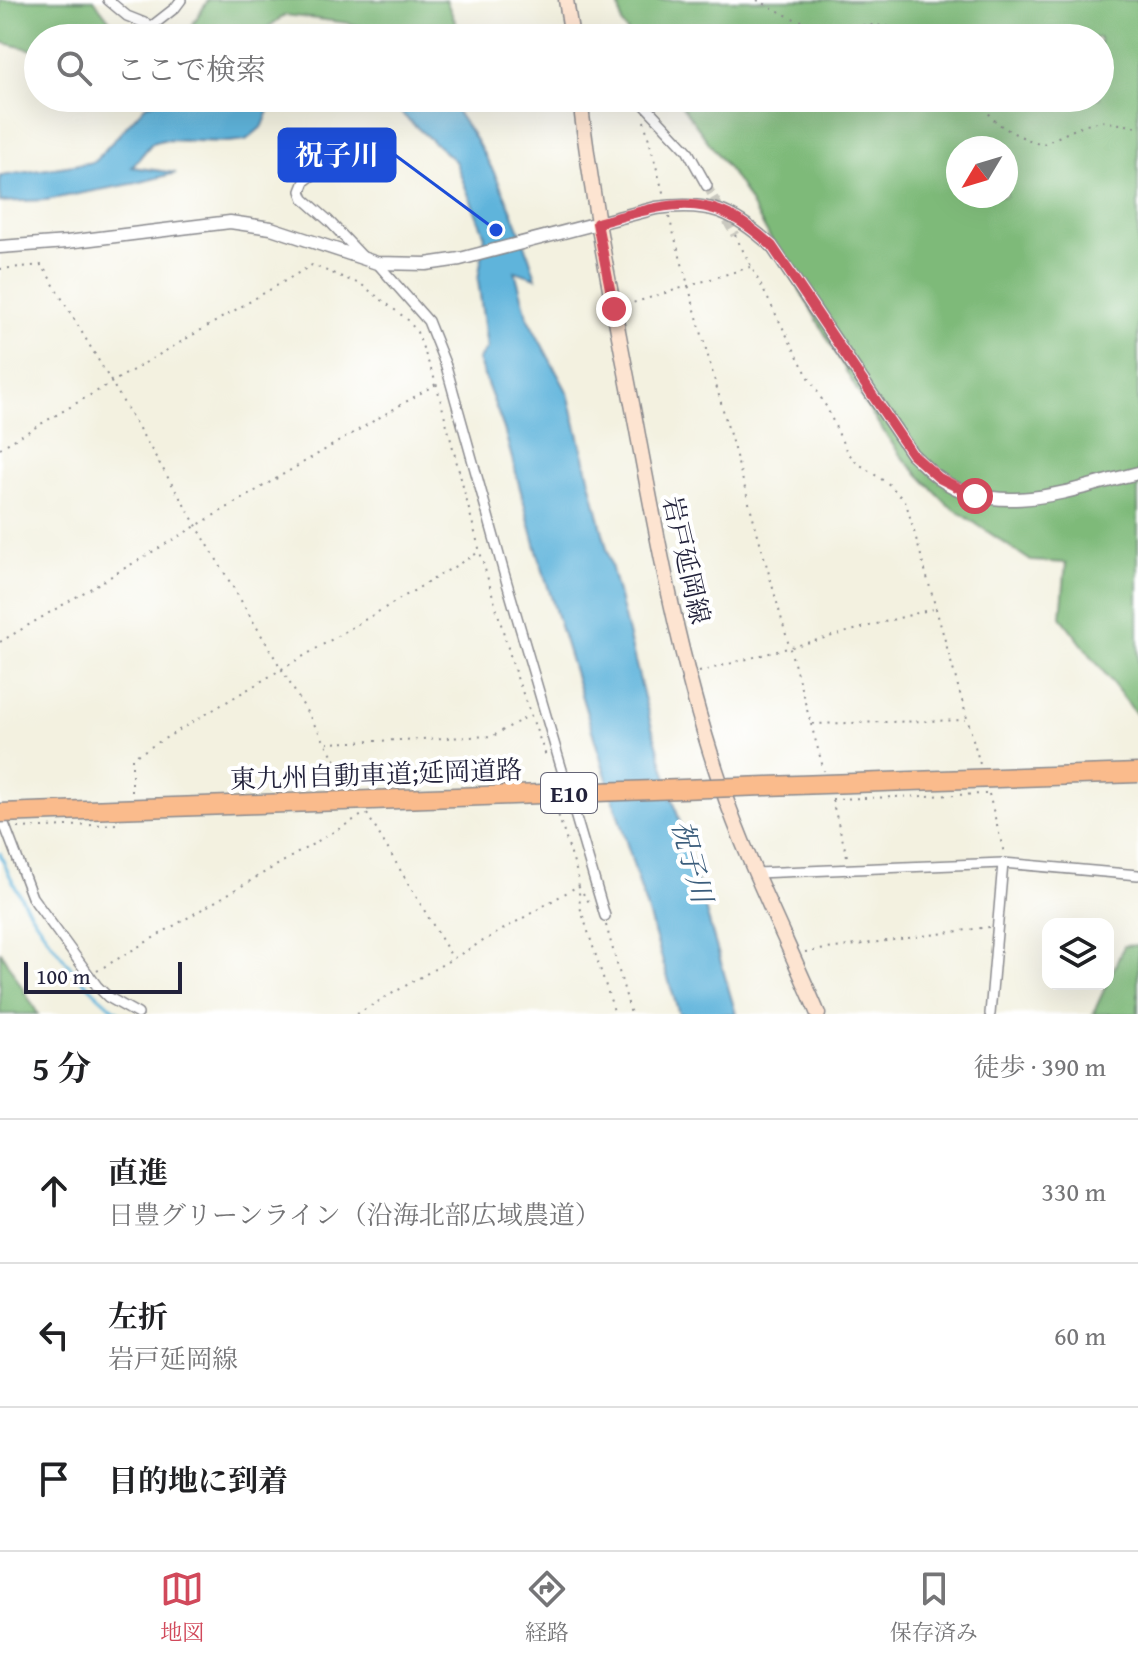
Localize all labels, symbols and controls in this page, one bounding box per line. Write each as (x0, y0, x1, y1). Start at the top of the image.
search box (24, 24, 1114, 112)
icon: search (52, 46, 96, 90)
text: ここで検索 (116, 47, 266, 91)
callout: 祝子川 (279, 129, 395, 181)
text: 祝子川 (295, 134, 379, 175)
north arrow (946, 136, 1018, 208)
route end (596, 291, 632, 327)
route start (957, 478, 993, 514)
street label: 岩戸延岡線 (653, 492, 721, 628)
street label: 東九州自動車道;延岡道路 (229, 749, 523, 799)
road number: E10 (541, 773, 597, 813)
water label: 祝子川 (662, 815, 724, 910)
map controls (1042, 918, 1114, 990)
button: layers (1042, 918, 1114, 990)
scale bar (24, 958, 182, 994)
text: 100 m (36, 960, 91, 992)
text: 5 分 (32, 1043, 91, 1092)
text: 徒歩 · 390 m (974, 1047, 1106, 1086)
text: 直進 (108, 1150, 168, 1194)
icon: ahead (32, 1169, 76, 1213)
text: 330 m (1041, 1172, 1106, 1211)
text: 日豊グリーンライン（沿海北部広域農道） (108, 1195, 601, 1234)
text: 左折 (108, 1294, 168, 1338)
icon: left (32, 1313, 76, 1357)
text: 60 m (1054, 1316, 1106, 1355)
text: 岩戸延岡線 (108, 1339, 238, 1378)
icon: arrive (32, 1457, 76, 1501)
text: 目的地に到着 (108, 1458, 288, 1502)
tab: 地図 (160, 1567, 204, 1648)
tab: 経路 (525, 1567, 569, 1648)
tab: 保存済み (890, 1567, 978, 1648)

